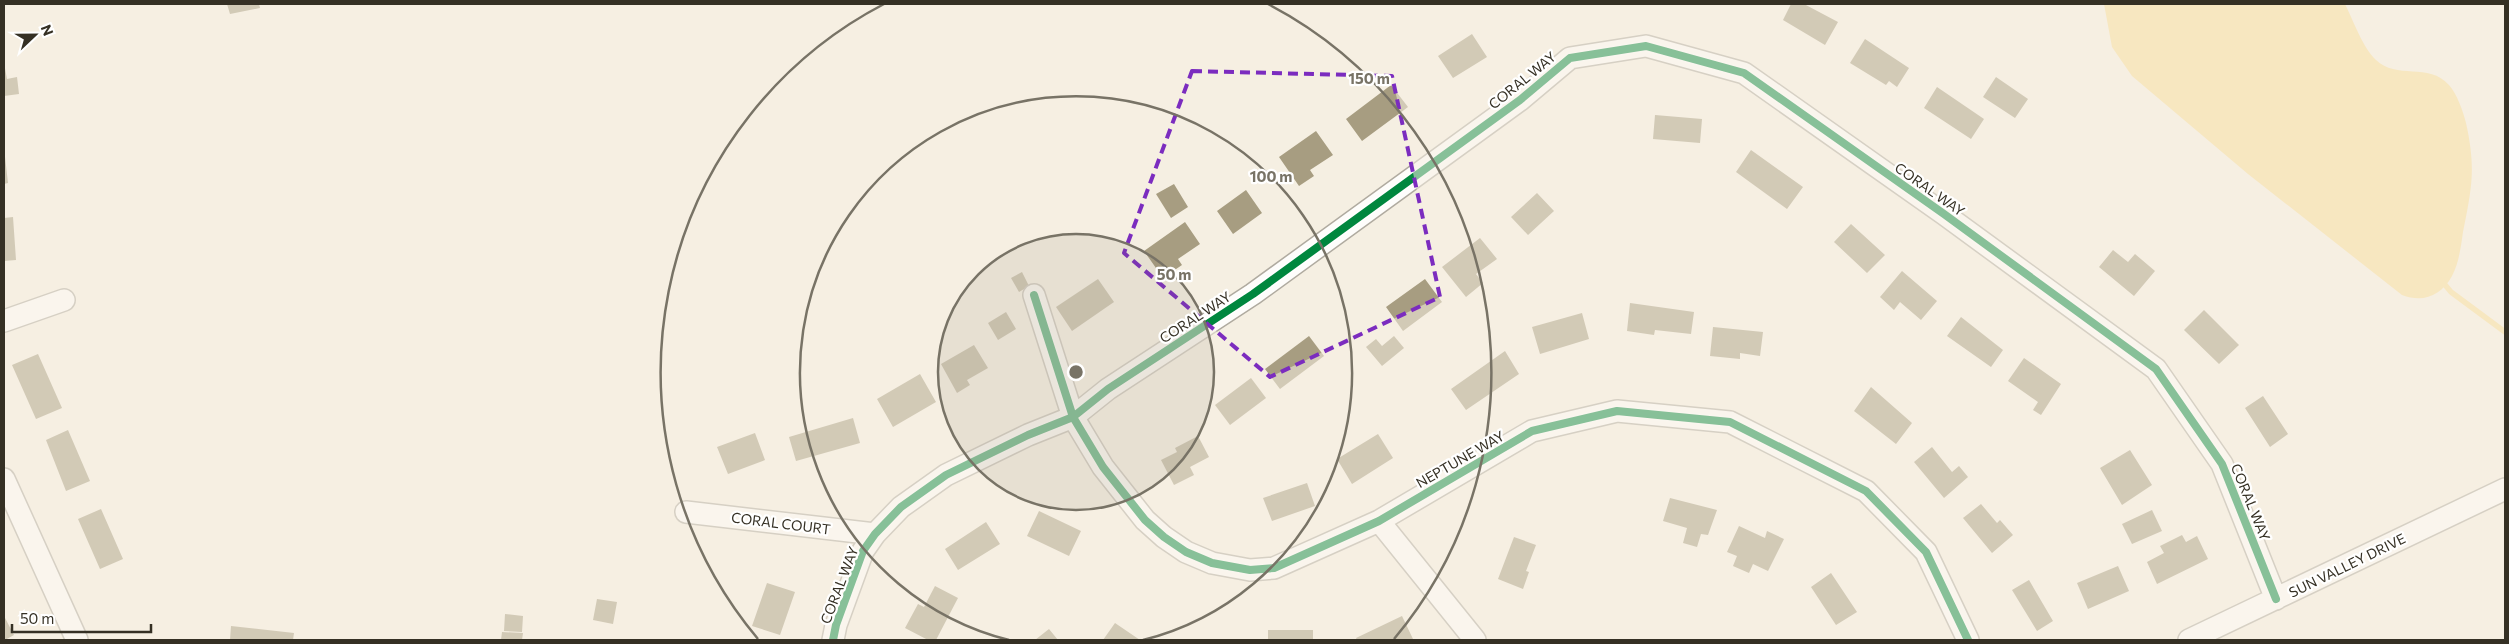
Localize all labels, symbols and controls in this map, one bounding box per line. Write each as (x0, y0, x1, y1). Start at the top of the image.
north arrow (10, 10, 60, 60)
text: N (38, 22, 57, 38)
street label: CORAL WAY (1485, 48, 1559, 112)
text: 150 m (1348, 69, 1390, 87)
street label: CORAL WAY (1892, 159, 1968, 219)
text: 100 m (1250, 167, 1292, 185)
text: 50 m (1157, 265, 1191, 283)
street label: CORAL WAY (1156, 288, 1234, 346)
centre of rings (1067, 363, 1085, 381)
street label: NEPTUNE WAY (1413, 427, 1507, 491)
street label: CORAL WAY (2228, 461, 2274, 543)
street label: CORAL COURT (730, 508, 832, 538)
street label: SUN VALLEY DRIVE (2286, 529, 2408, 601)
street label: CORAL WAY (816, 544, 862, 626)
scale bar (12, 602, 151, 634)
text: 50 m (20, 609, 54, 627)

